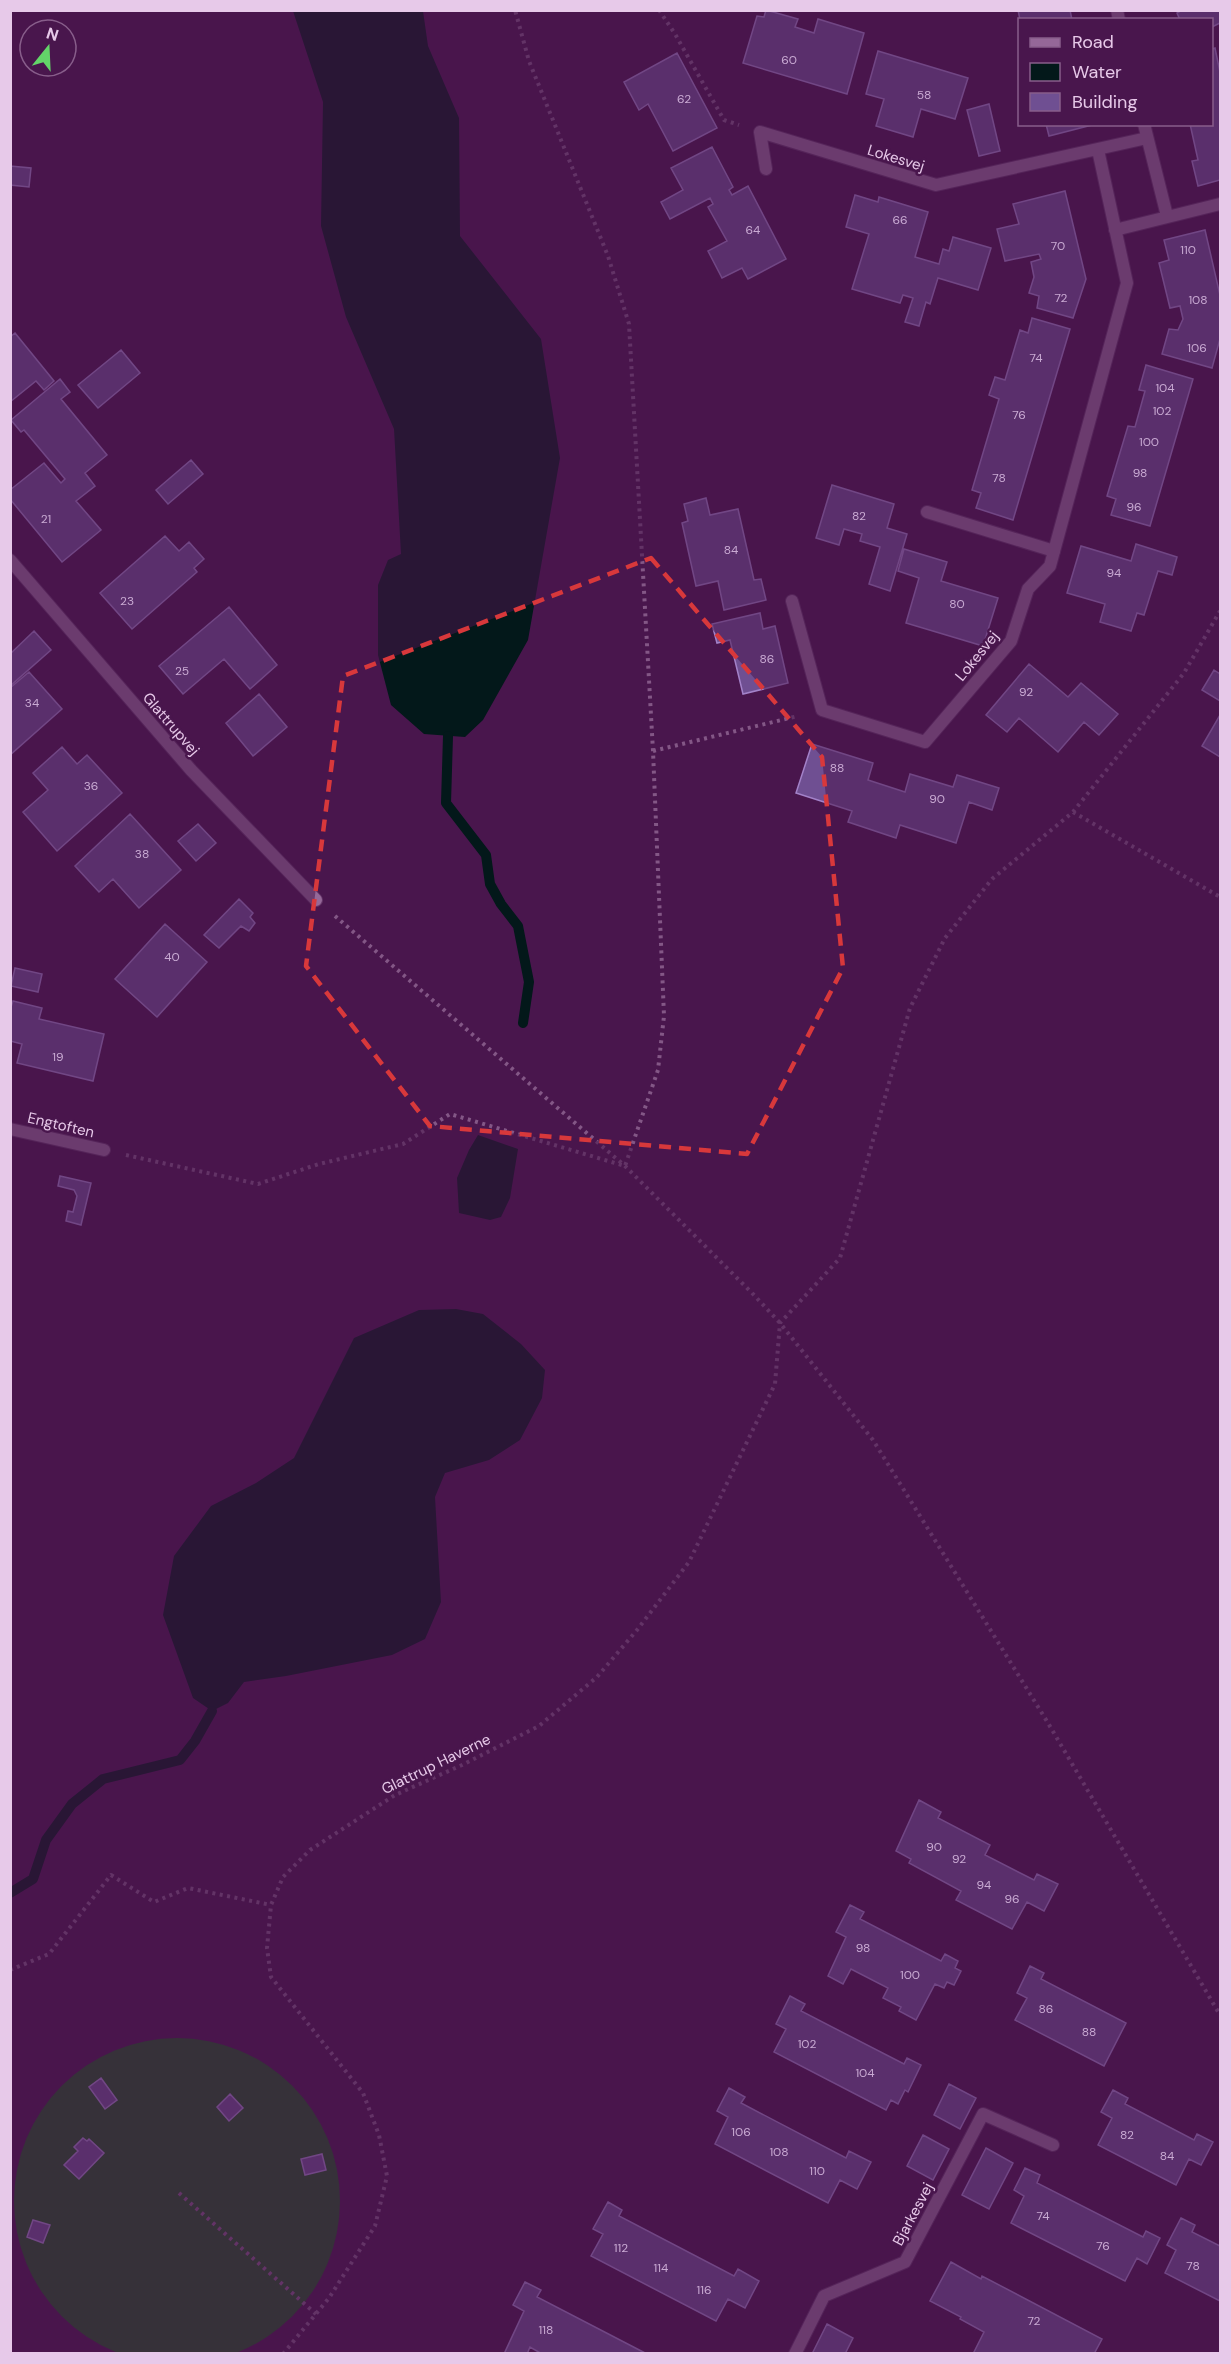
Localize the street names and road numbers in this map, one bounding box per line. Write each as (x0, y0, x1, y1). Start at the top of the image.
street label: Lokesvej (865, 140, 927, 176)
street label: Lokesvej (951, 627, 1003, 685)
street label: Glattrupvej (138, 688, 204, 760)
street label: Engtoften (26, 1108, 96, 1142)
street label: Glattrup Haverne (378, 1729, 494, 1799)
street label: Bjarkesvej (888, 2179, 938, 2249)

